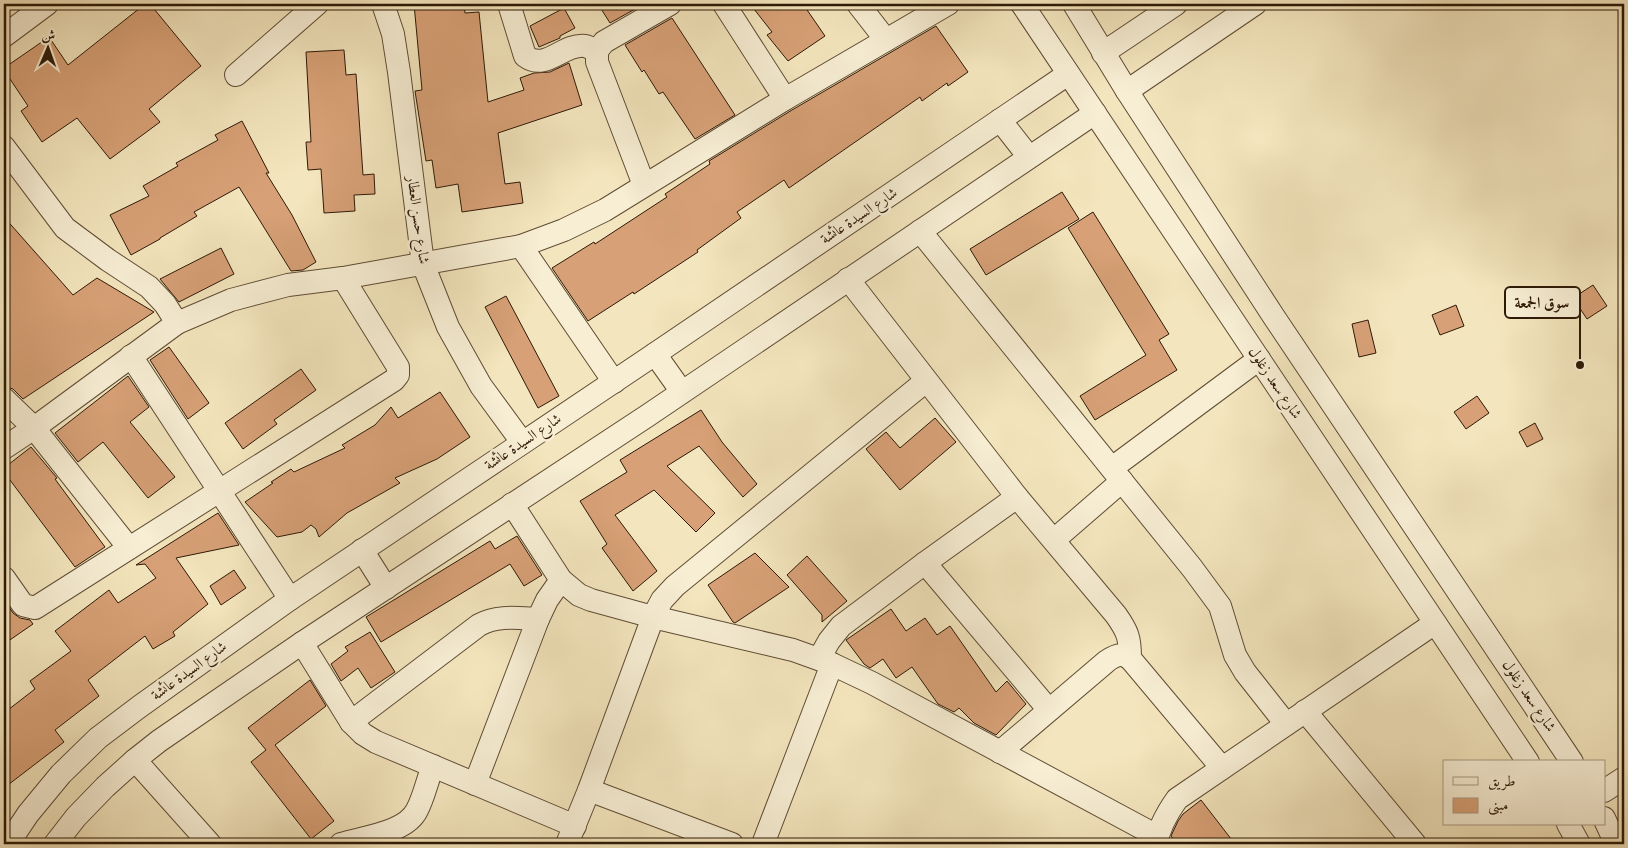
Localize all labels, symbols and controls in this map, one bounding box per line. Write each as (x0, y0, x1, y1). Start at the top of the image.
north arrow (22, 22, 72, 72)
text: ش (41, 27, 56, 45)
street label: شارع حسن العطار (399, 173, 434, 266)
street label: شارع السيدة عائشة (817, 183, 903, 251)
callout: سوق الجمعة (1505, 287, 1580, 318)
text: سوق الجمعة (1515, 293, 1569, 313)
street label: شارع سعد زغلول (1241, 343, 1306, 424)
street label: شارع السيدة عائشة (481, 409, 567, 477)
street label: شارع السيدة عائشة (148, 637, 232, 707)
street label: شارع سعد زغلول (1495, 656, 1560, 737)
legend (1443, 760, 1606, 826)
text: طريق (1488, 772, 1515, 791)
text: مبنى (1488, 796, 1508, 816)

